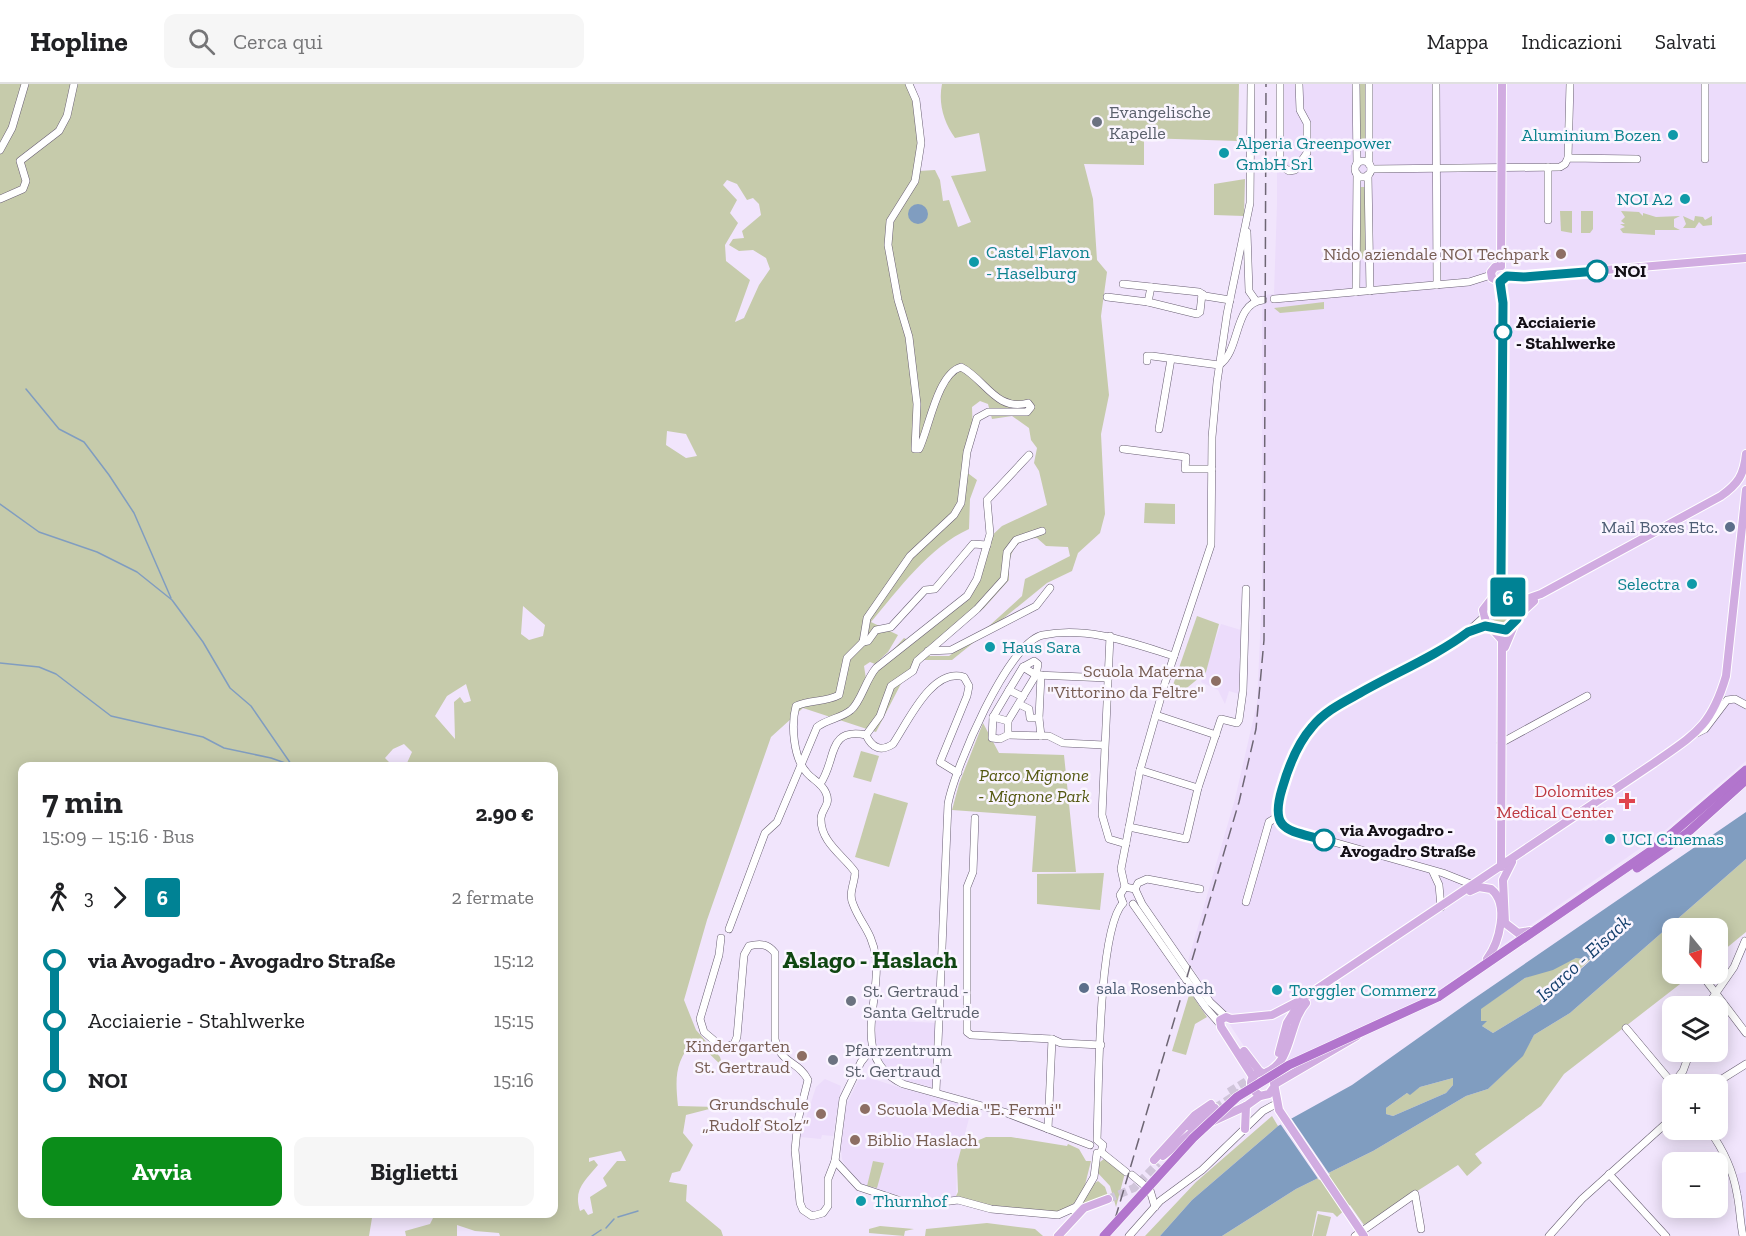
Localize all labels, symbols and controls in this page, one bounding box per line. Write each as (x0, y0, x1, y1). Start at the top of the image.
search box (164, 14, 584, 68)
text: Hopline (30, 25, 128, 58)
icon: search (185, 25, 218, 58)
text: Cerca qui (233, 28, 323, 55)
text: Mappa (1427, 29, 1488, 54)
text: Indicazioni (1521, 29, 1622, 54)
text: Salvati (1655, 29, 1716, 54)
place label: Evangelische Kapelle (1109, 101, 1211, 144)
marker: Evangelische Kapelle (1090, 115, 1104, 129)
place label: Aluminium Bozen (1522, 124, 1662, 146)
marker: Aluminium Bozen (1666, 128, 1680, 142)
place label: Alperia Greenpower GmbH Srl (1236, 132, 1392, 175)
marker: Alperia Greenpower GmbH Srl (1217, 146, 1231, 160)
place label: NOI A2 (1617, 188, 1673, 210)
marker: NOI A2 (1678, 192, 1692, 206)
place label: Castel Flavon - Haselburg (986, 241, 1090, 284)
place label: Nido aziendale NOI Techpark (1323, 243, 1550, 265)
marker: Nido aziendale NOI Techpark (1554, 247, 1568, 261)
marker: Castel Flavon - Haselburg (967, 255, 981, 269)
marker: NOI (1586, 260, 1608, 282)
place label: NOI (1614, 260, 1646, 282)
place label: Acciaierie - Stahlwerke (1516, 311, 1616, 354)
marker: Acciaierie - Stahlwerke (1494, 323, 1512, 341)
place label: Mail Boxes Etc. (1601, 516, 1718, 538)
marker: Mail Boxes Etc. (1723, 520, 1737, 534)
place label: Selectra (1617, 573, 1680, 595)
marker: Selectra (1685, 577, 1699, 591)
line badge: 6 (1488, 578, 1528, 616)
text: 6 (1502, 585, 1514, 610)
place label: Haus Sara (1002, 636, 1081, 658)
marker: Haus Sara (983, 640, 997, 654)
place label: Scuola Materna "Vittorino da Feltre" (1047, 660, 1204, 703)
marker: Scuola Materna "Vittorino da Feltre" (1209, 674, 1223, 688)
park label: Parco Mignone - Mignone Park (978, 764, 1090, 807)
place label: Dolomites Medical Center (1496, 780, 1614, 823)
text: 7 min (42, 782, 123, 821)
marker: Dolomites Medical Center (1618, 792, 1636, 810)
text: 2.90 € (476, 800, 534, 827)
place label: via Avogadro - Avogadro Straße (1340, 819, 1476, 862)
text: 15:09 – 15:16 · Bus (42, 824, 194, 848)
place label: UCI Cinemas (1622, 828, 1724, 850)
marker: via Avogadro - Avogadro Straße (1313, 829, 1335, 851)
marker: UCI Cinemas (1603, 832, 1617, 846)
icon: walk (42, 881, 75, 914)
icon: forward (103, 881, 136, 914)
text: 3 (84, 885, 94, 909)
text: 6 (157, 885, 168, 910)
text: 2 fermate (451, 885, 534, 909)
water label: Isarco - Eisack (1531, 910, 1635, 1006)
north arrow (1662, 918, 1728, 984)
map controls (1662, 918, 1728, 1218)
district label: Aslago - Haslach (783, 945, 957, 974)
text: via Avogadro - Avogadro Straße (88, 947, 395, 974)
text: 15:12 (494, 948, 534, 972)
place label: sala Rosenbach (1096, 977, 1214, 999)
place label: Torggler Commerz (1289, 979, 1436, 1001)
place label: St. Gertraud - Santa Geltrude (863, 980, 979, 1023)
marker: sala Rosenbach (1077, 981, 1091, 995)
marker: Torggler Commerz (1270, 983, 1284, 997)
marker: St. Gertraud - Santa Geltrude (844, 994, 858, 1008)
button: layers (1662, 996, 1728, 1062)
text: Acciaierie - Stahlwerke (88, 1007, 305, 1034)
text: 15:15 (494, 1008, 534, 1032)
place label: Kindergarten St. Gertraud (686, 1035, 791, 1078)
place label: Pfarrzentrum St. Gertraud (845, 1039, 952, 1082)
marker: Kindergarten St. Gertraud (795, 1049, 809, 1063)
marker: Pfarrzentrum St. Gertraud (826, 1053, 840, 1067)
text: NOI (88, 1067, 128, 1094)
text: 15:16 (493, 1068, 534, 1092)
button: + (1662, 1074, 1728, 1140)
place label: Grundschule „Rudolf Stolz“ (702, 1093, 809, 1136)
place label: Scuola Media "E. Fermi" (877, 1098, 1061, 1120)
marker: Scuola Media "E. Fermi" (858, 1102, 872, 1116)
marker: Grundschule „Rudolf Stolz“ (814, 1107, 828, 1121)
place label: Biblio Haslach (867, 1129, 978, 1151)
marker: Biblio Haslach (848, 1133, 862, 1147)
button: Avvia (42, 1137, 282, 1206)
button: Biglietti (294, 1137, 534, 1206)
button: − (1662, 1152, 1728, 1218)
place label: Thurnhof (873, 1190, 949, 1212)
marker: Thurnhof (854, 1194, 868, 1208)

